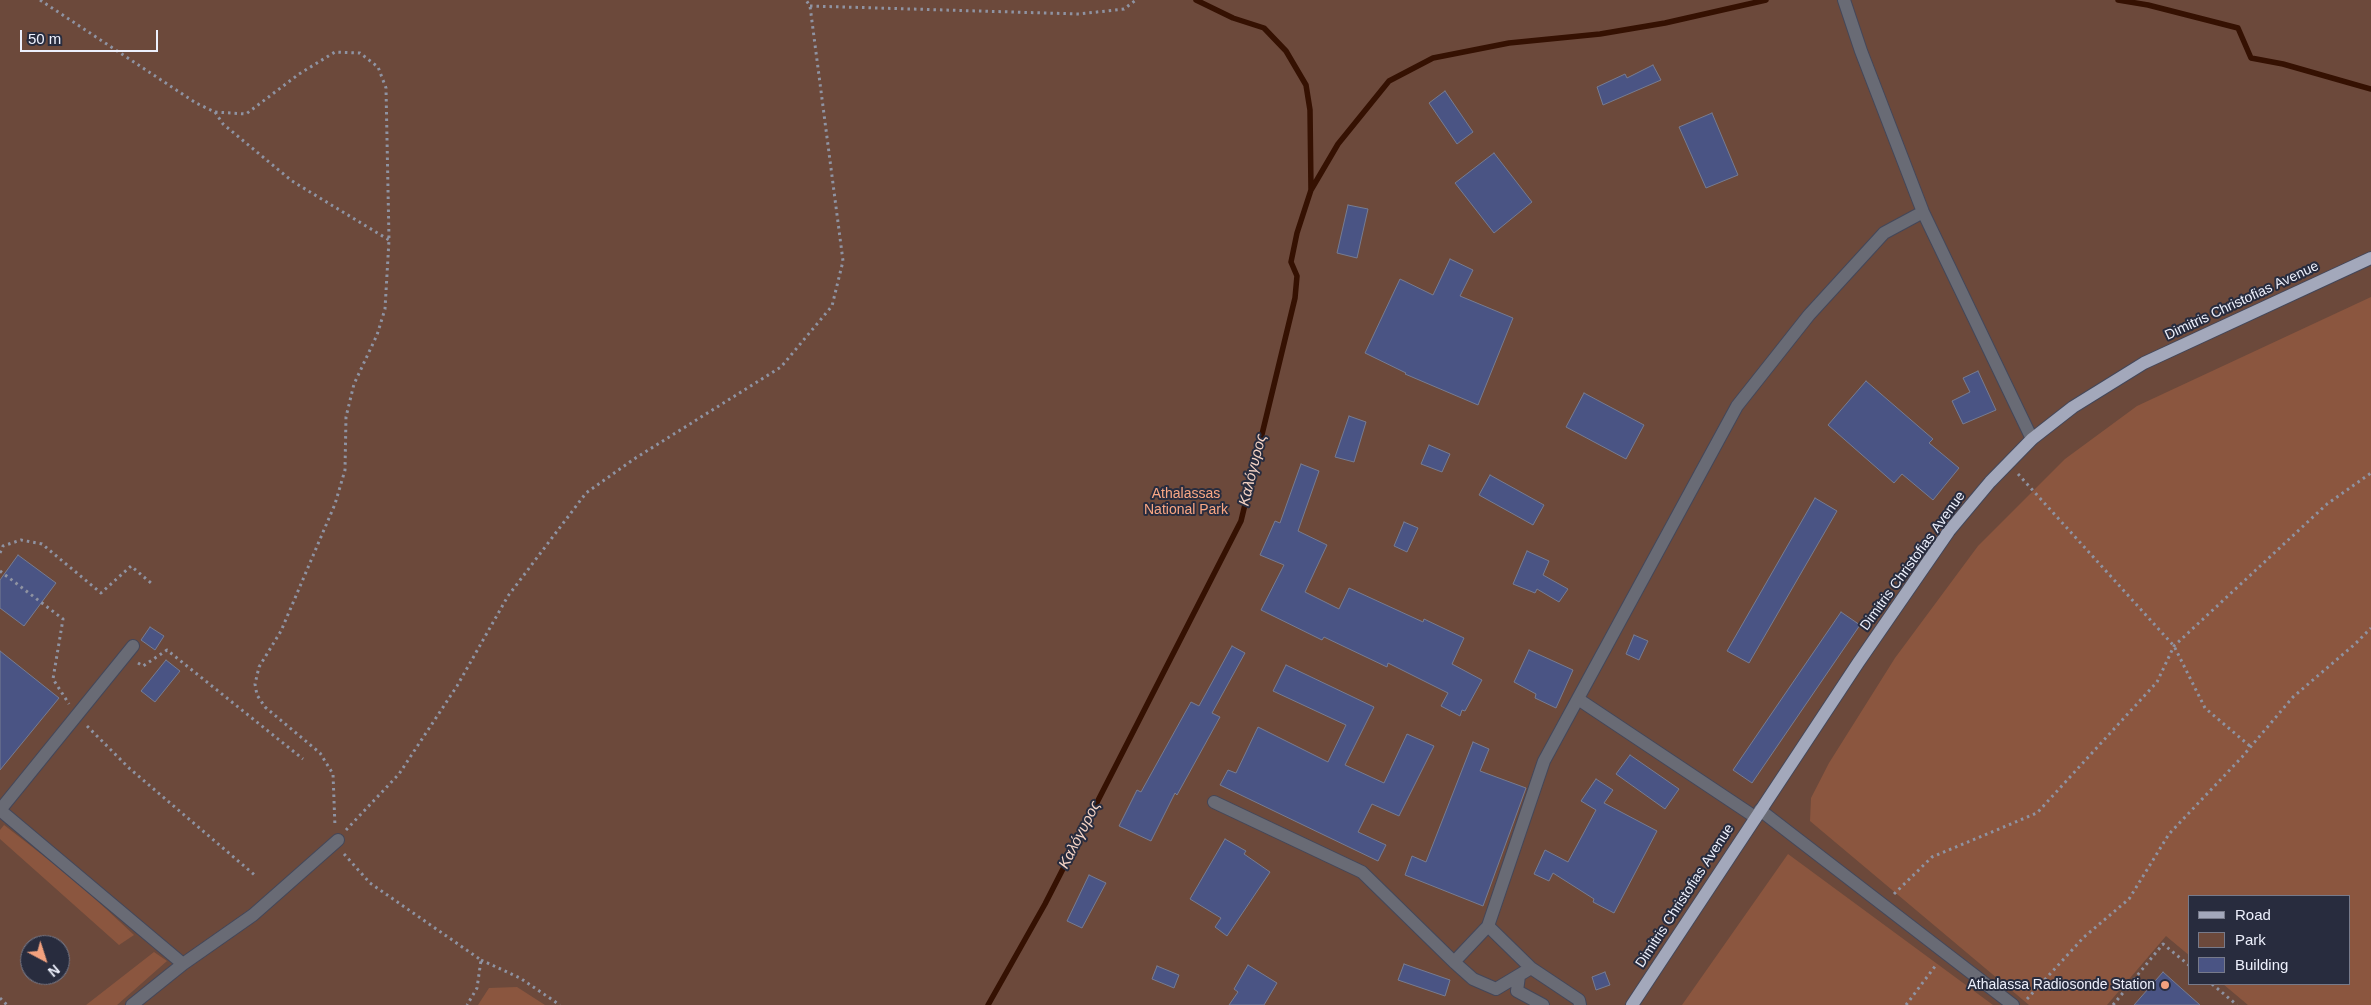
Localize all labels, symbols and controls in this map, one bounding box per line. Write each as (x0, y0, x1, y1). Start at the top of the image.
scale bar (22, 20, 160, 52)
text: 50 m (28, 30, 61, 47)
street label: Dimitris Christofias Avenue (2162, 258, 2322, 344)
water label: Καλόγυρος (1235, 432, 1271, 508)
park label: Athalassas National Park (1144, 486, 1228, 518)
street label: Dimitris Christofias Avenue (1857, 488, 1969, 634)
water label: Καλόγυρος (1055, 798, 1105, 872)
street label: Dimitris Christofias Avenue (1632, 821, 1738, 971)
legend (2188, 895, 2351, 985)
text: Road (2235, 906, 2271, 923)
text: Park (2235, 931, 2266, 948)
north arrow (20, 935, 70, 985)
text: Building (2235, 956, 2288, 973)
text: N (45, 961, 63, 980)
place label: Athalassa Radiosonde Station (1967, 977, 2155, 993)
marker: Athalassa Radiosonde Station (2159, 979, 2171, 991)

